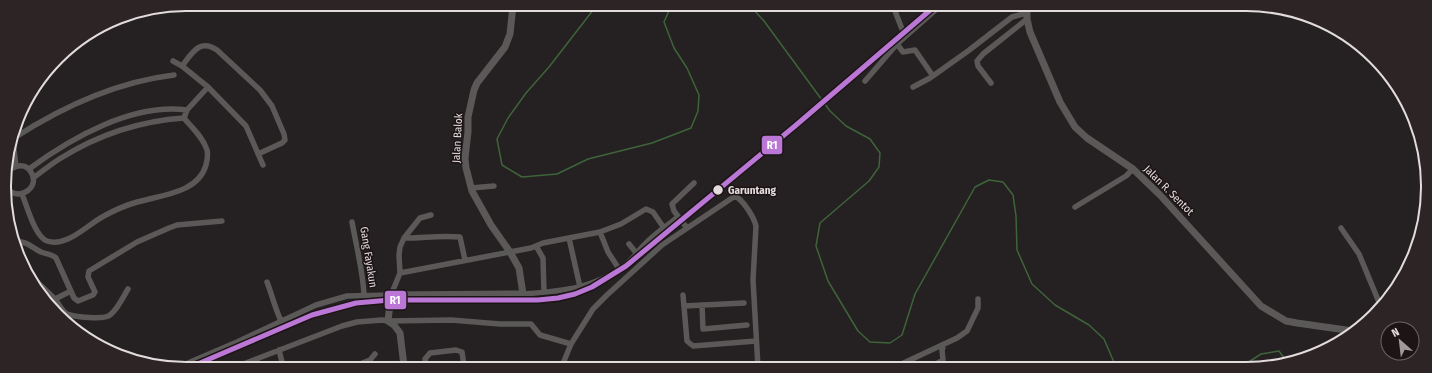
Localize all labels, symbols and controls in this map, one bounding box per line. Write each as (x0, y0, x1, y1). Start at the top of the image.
street label: Jalan Balok (450, 112, 465, 163)
line badge: R1 (761, 135, 783, 155)
text: R1 (767, 139, 777, 152)
street label: Jalan R. Sentot (1141, 163, 1197, 218)
marker: Garuntang (711, 183, 725, 197)
place label: Garuntang (728, 184, 776, 197)
street label: Gang Fayakun (357, 226, 380, 288)
line badge: R1 (384, 290, 407, 310)
text: R1 (390, 294, 400, 307)
north arrow (1380, 321, 1420, 361)
text: N (1390, 325, 1402, 340)

